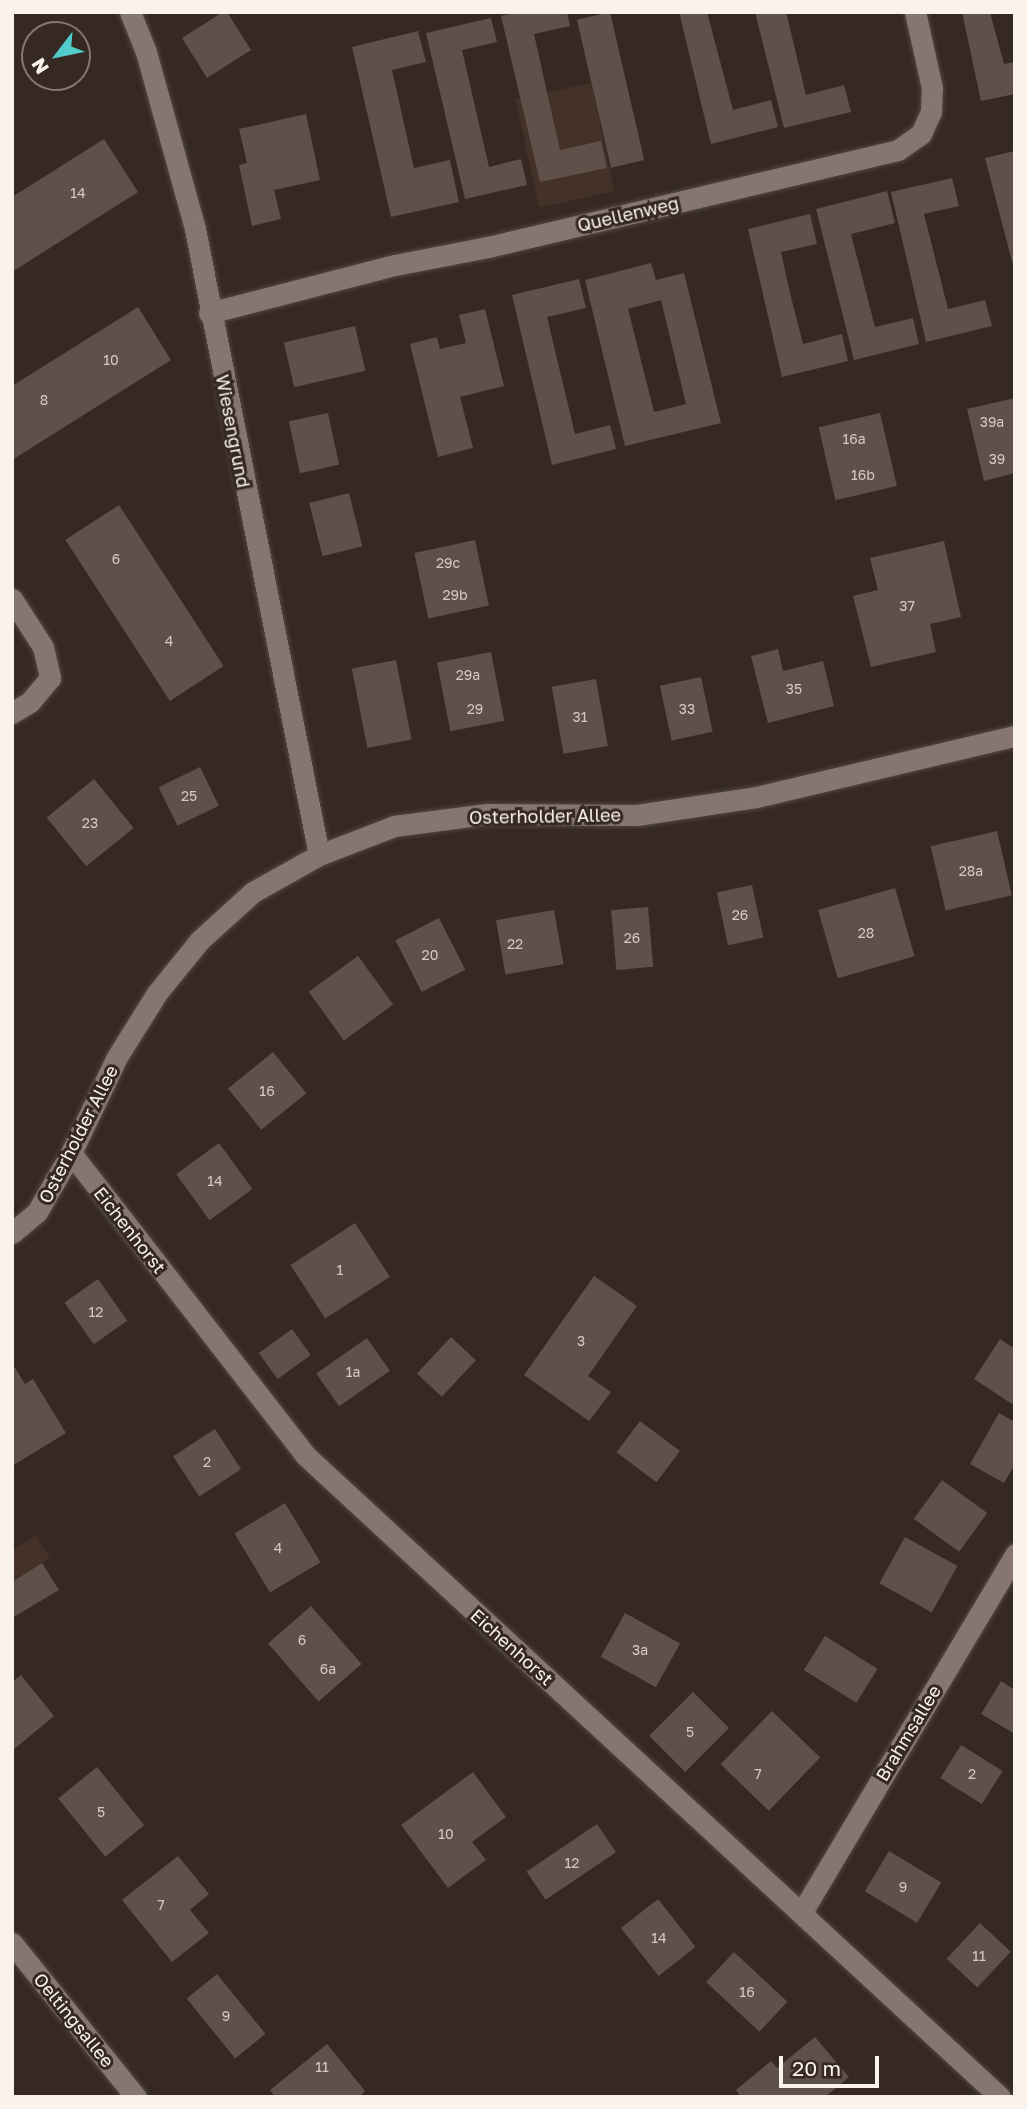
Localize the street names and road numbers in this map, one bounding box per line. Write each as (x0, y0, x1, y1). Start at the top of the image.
street label: Quellenweg (575, 192, 681, 236)
street label: Wiesengrund (211, 373, 255, 489)
street label: Osterholder Allee (469, 804, 621, 828)
street label: Osterholder Allee (34, 1061, 122, 1207)
street label: Eichenhorst (90, 1182, 170, 1278)
street label: Eichenhorst (466, 1604, 558, 1690)
street label: Brahmsallee (871, 1681, 945, 1785)
street label: Oeltingsallee (29, 1968, 119, 2072)

